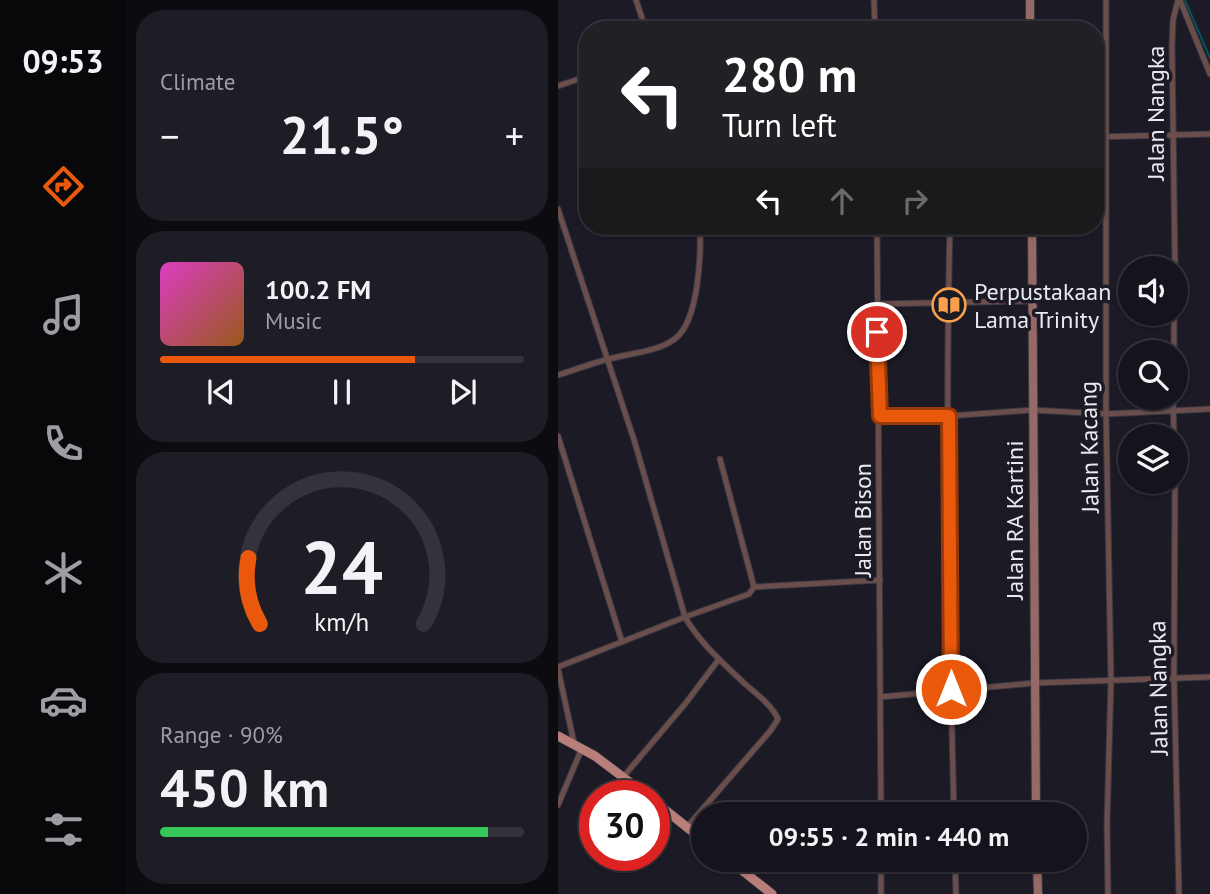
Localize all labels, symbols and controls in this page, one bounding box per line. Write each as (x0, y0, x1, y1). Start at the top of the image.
text: 09:53 (22, 40, 104, 82)
text: 280 m (722, 42, 857, 106)
street label: Jalan Nangka (1140, 46, 1171, 181)
icon: left (607, 49, 698, 140)
text: Climate (160, 67, 235, 96)
text: 21.5° (280, 101, 404, 168)
text: Turn left (722, 104, 837, 146)
text: − (160, 111, 179, 160)
text: + (505, 111, 524, 160)
icon: directions (39, 162, 88, 211)
icon: left (750, 182, 788, 220)
icon: ahead (823, 182, 861, 220)
icon: right (896, 182, 934, 220)
map controls (1118, 256, 1188, 494)
button: sound (1118, 256, 1188, 326)
text: 100.2 FM (265, 273, 371, 306)
place label: Perpustakaan Lama Trinity (974, 276, 1111, 335)
library icon: Perpustakaan Lama Trinity (930, 286, 968, 324)
icon: music (39, 290, 88, 339)
pin (847, 302, 907, 362)
text: Music (265, 306, 322, 335)
icon: arrive (858, 313, 896, 351)
button: search (1118, 340, 1188, 410)
icon: previous (202, 373, 240, 411)
icon: pause (323, 373, 361, 411)
icon: next (444, 373, 482, 411)
street label: Jalan Kacang (1072, 381, 1106, 514)
icon: phone (39, 419, 88, 468)
button: layers (1118, 424, 1188, 494)
street label: Jalan RA Kartini (999, 440, 1030, 601)
street label: Jalan Bison (847, 463, 878, 578)
text: 24 (301, 520, 383, 614)
icon: climate (39, 548, 88, 597)
text: km/h (315, 605, 369, 637)
street label: Jalan Nangka (1141, 620, 1175, 757)
position arrow (914, 652, 988, 726)
icon: car (39, 676, 88, 725)
text: Range · 90% (160, 720, 283, 749)
text: 450 km (160, 754, 329, 821)
speed limit sign: 30 (579, 780, 670, 871)
icon: filters (39, 805, 88, 854)
text: 09:55 · 2 min · 440 m (769, 820, 1009, 853)

